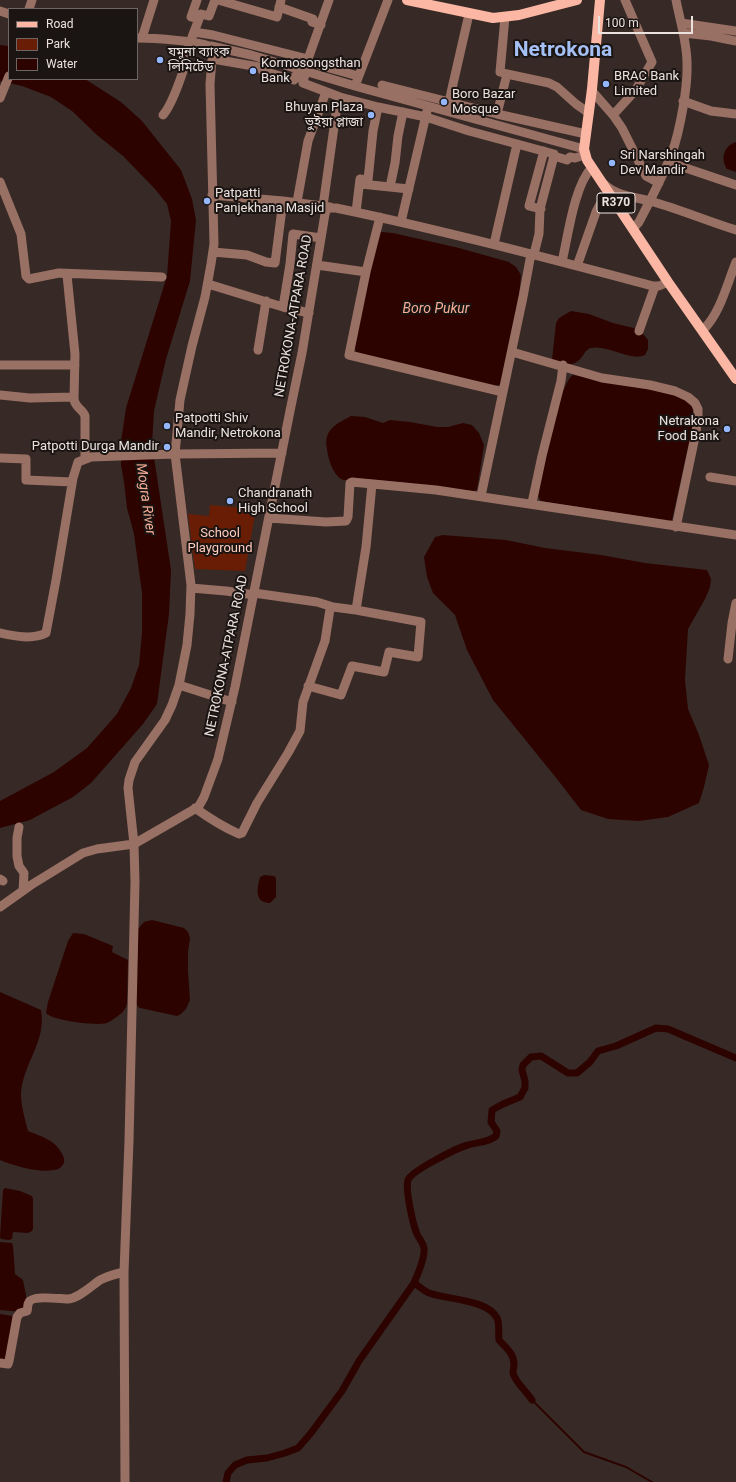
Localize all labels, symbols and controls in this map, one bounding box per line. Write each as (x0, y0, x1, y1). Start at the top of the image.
legend (8, 8, 138, 80)
scale bar (600, 8, 695, 34)
text: 100 m (605, 16, 639, 30)
text: Road (46, 17, 74, 31)
text: Park (46, 37, 70, 51)
district label: Netrokona (514, 38, 612, 64)
place label: যমুনা ব্যাংক লিমিটেড (168, 45, 230, 76)
marker: যমুনা ব্যাংক লিমিটেড (155, 55, 165, 65)
place label: Kormosongsthan Bank (261, 56, 361, 87)
text: Water (46, 57, 77, 71)
marker: Kormosongsthan Bank (248, 66, 258, 76)
place label: BRAC Bank Limited (614, 69, 679, 100)
marker: BRAC Bank Limited (601, 79, 611, 89)
place label: Boro Bazar Mosque (452, 87, 516, 118)
marker: Boro Bazar Mosque (439, 97, 449, 107)
place label: Bhuyan Plaza ভুইয়া প্লাজা (285, 100, 363, 131)
marker: Bhuyan Plaza ভুইয়া প্লাজা (366, 110, 376, 120)
place label: Sri Narshingah Dev Mandir (620, 148, 705, 179)
marker: Sri Narshingah Dev Mandir (607, 158, 617, 168)
place label: Patpatti Panjekhana Masjid (215, 186, 324, 217)
road number: R370 (597, 193, 635, 213)
marker: Patpatti Panjekhana Masjid (202, 196, 212, 206)
street label: NETROKONA-ATPARA ROAD (272, 234, 316, 398)
water label: Boro Pukur (403, 301, 469, 317)
place label: Patpotti Shiv Mandir, Netrokona (175, 411, 281, 442)
place label: Netrakona Food Bank (658, 414, 719, 445)
marker: Patpotti Shiv Mandir, Netrokona (162, 421, 172, 431)
marker: Netrakona Food Bank (722, 424, 732, 434)
place label: Patpotti Durga Mandir (32, 439, 159, 455)
marker: Patpotti Durga Mandir (162, 442, 172, 452)
water label: Mogra River (132, 462, 158, 536)
place label: Chandranath High School (238, 486, 312, 517)
marker: Chandranath High School (225, 496, 235, 506)
park label: School Playground (187, 526, 253, 557)
street label: NETROKONA-ATPARA ROAD (202, 574, 252, 738)

